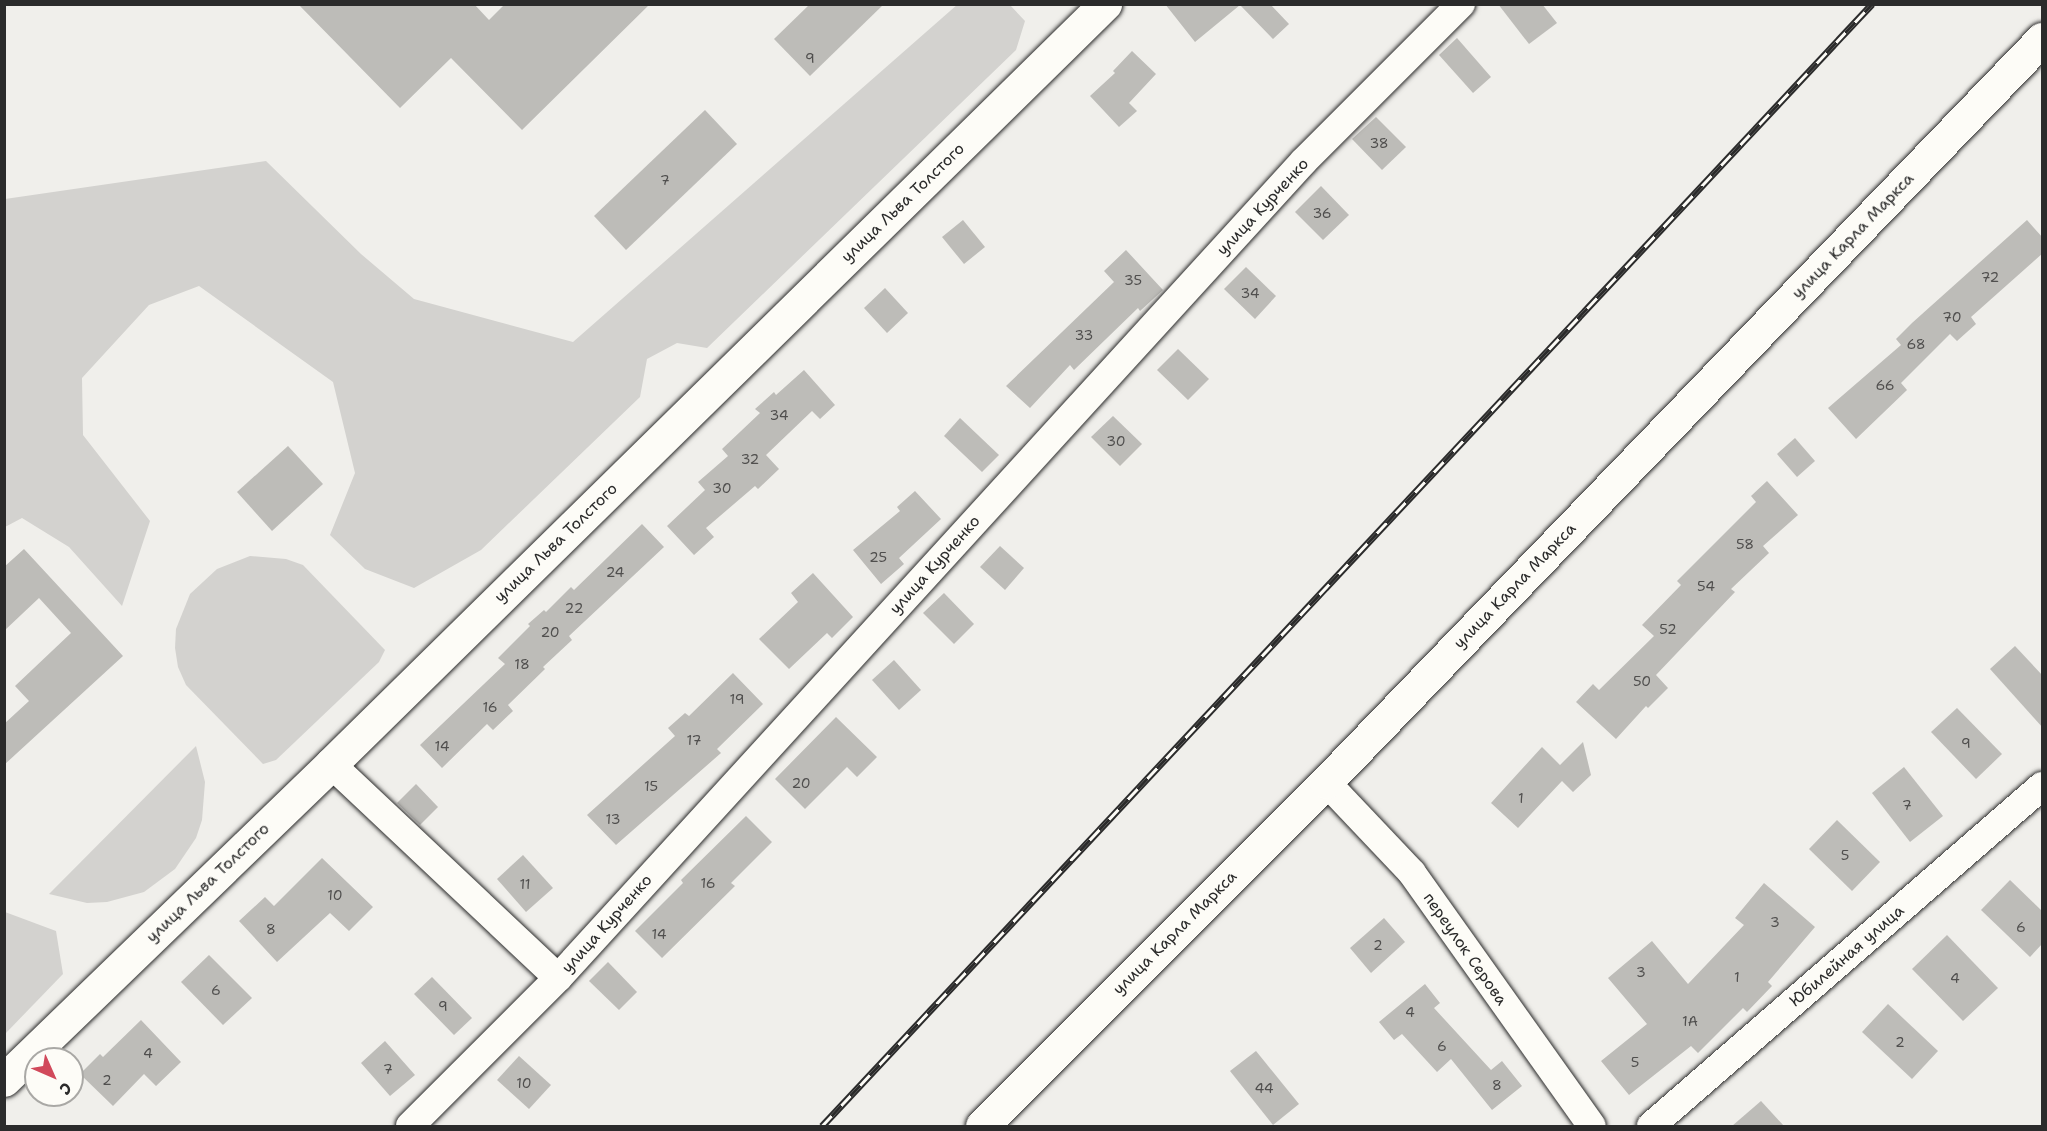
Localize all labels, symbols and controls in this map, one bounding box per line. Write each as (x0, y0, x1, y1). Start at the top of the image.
house number: 9 (805, 50, 815, 66)
house number: 38 (1369, 135, 1389, 151)
street label: улица Льва Толстого (837, 139, 969, 267)
street label: улица Курченко (1213, 154, 1313, 260)
street label: улица Карла Маркса (1788, 169, 1918, 303)
house number: 7 (660, 172, 670, 188)
house number: 36 (1312, 205, 1332, 221)
house number: 72 (1981, 269, 1999, 285)
house number: 35 (1124, 272, 1142, 288)
house number: 34 (1240, 285, 1260, 301)
house number: 70 (1942, 309, 1962, 325)
house number: 33 (1075, 327, 1093, 343)
house number: 68 (1906, 336, 1926, 352)
house number: 66 (1875, 377, 1895, 393)
house number: 34 (769, 407, 789, 423)
house number: 30 (1106, 433, 1126, 449)
house number: 32 (741, 451, 759, 467)
street label: улица Льва Толстого (490, 479, 622, 607)
house number: 30 (712, 480, 732, 496)
street label: улица Курченко (886, 512, 984, 618)
street label: улица Карла Маркса (1450, 519, 1580, 653)
house number: 58 (1736, 536, 1754, 552)
house number: 25 (869, 549, 887, 565)
house number: 24 (606, 564, 624, 580)
house number: 54 (1697, 578, 1715, 594)
house number: 22 (565, 600, 583, 616)
house number: 52 (1659, 621, 1677, 637)
house number: 20 (540, 624, 560, 640)
house number: 18 (514, 656, 530, 672)
house number: 50 (1633, 673, 1651, 689)
house number: 19 (729, 691, 745, 707)
house number: 16 (482, 699, 498, 715)
house number: 17 (687, 732, 701, 748)
house number: 9 (1961, 735, 1971, 751)
house number: 14 (434, 738, 450, 754)
house number: 20 (791, 775, 811, 791)
house number: 15 (644, 778, 658, 794)
house number: 1 (1518, 790, 1524, 806)
house number: 7 (1902, 797, 1912, 813)
house number: 13 (606, 811, 620, 827)
street label: улица Льва Толстого (142, 819, 274, 947)
house number: 5 (1841, 847, 1849, 863)
street label: улица Карла Маркса (1109, 867, 1241, 999)
street label: улица Курченко (558, 871, 656, 977)
house number: 16 (700, 875, 716, 891)
house number: 11 (519, 876, 531, 892)
house number: 10 (327, 887, 343, 903)
street label: переулок Серова (1419, 889, 1511, 1009)
street label: Юбилейная улица (1786, 901, 1908, 1011)
house number: 3 (1770, 914, 1780, 930)
house number: 6 (2016, 919, 2026, 935)
house number: 8 (266, 921, 276, 937)
house number: 14 (651, 926, 667, 942)
house number: 2 (1373, 937, 1383, 953)
house number: 3 (1636, 964, 1646, 980)
house number: 1 (1734, 969, 1740, 985)
house number: 4 (1950, 970, 1960, 986)
house number: 6 (211, 982, 221, 998)
house number: 9 (438, 998, 448, 1014)
house number: 4 (1405, 1004, 1415, 1020)
house number: 1А (1682, 1013, 1698, 1029)
house number: 2 (1895, 1034, 1905, 1050)
house number: 6 (1437, 1038, 1447, 1054)
house number: 4 (143, 1045, 153, 1061)
north arrow (24, 1047, 84, 1107)
house number: 5 (1631, 1054, 1639, 1070)
house number: 7 (383, 1061, 393, 1077)
house number: 2 (102, 1072, 112, 1088)
house number: 10 (516, 1075, 532, 1091)
house number: 8 (1492, 1077, 1502, 1093)
text: С (55, 1078, 77, 1100)
house number: 44 (1254, 1080, 1274, 1096)

